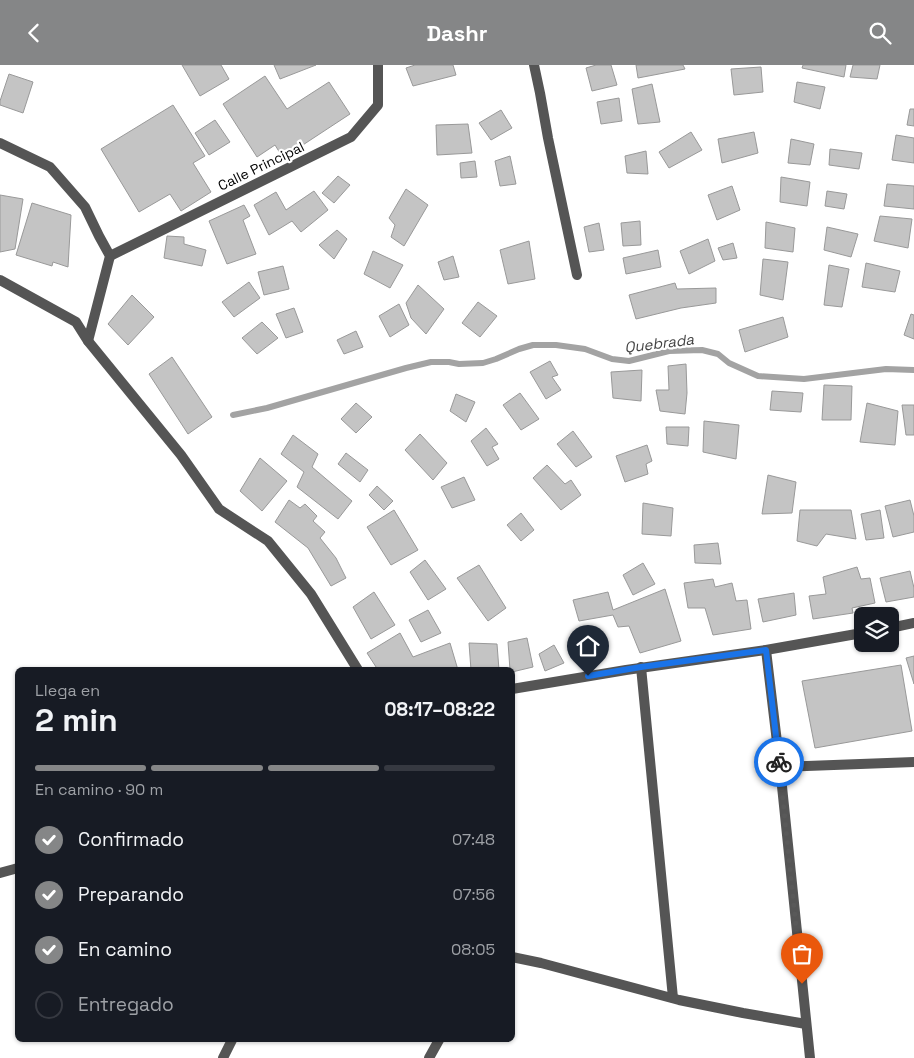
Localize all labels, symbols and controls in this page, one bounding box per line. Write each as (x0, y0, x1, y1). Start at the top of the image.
icon: back (20, 19, 48, 47)
text: Dashr (426, 19, 488, 47)
icon: search (866, 19, 894, 47)
street label: Calle Principal (215, 137, 307, 195)
water label: Quebrada (623, 329, 695, 357)
map controls (854, 607, 899, 652)
button: layers (854, 607, 899, 652)
pin (567, 625, 609, 676)
icon: home (574, 632, 602, 660)
text: Llega en (35, 680, 100, 701)
text: 08:17–08:22 (384, 697, 495, 722)
text: 2 min (35, 700, 118, 740)
courier (754, 737, 804, 787)
icon: bike (765, 748, 793, 776)
text: En camino · 90 m (35, 779, 163, 800)
icon: check (35, 826, 63, 854)
text: Confirmado (78, 827, 184, 852)
text: 07:48 (452, 829, 495, 850)
icon: check (35, 881, 63, 909)
text: Preparando (78, 882, 184, 907)
text: 07:56 (453, 884, 495, 905)
pin (781, 933, 823, 984)
icon: check (35, 936, 63, 964)
text: En camino (78, 937, 172, 962)
text: 08:05 (451, 939, 495, 960)
icon: bag (788, 940, 816, 968)
text: Entregado (78, 992, 174, 1017)

